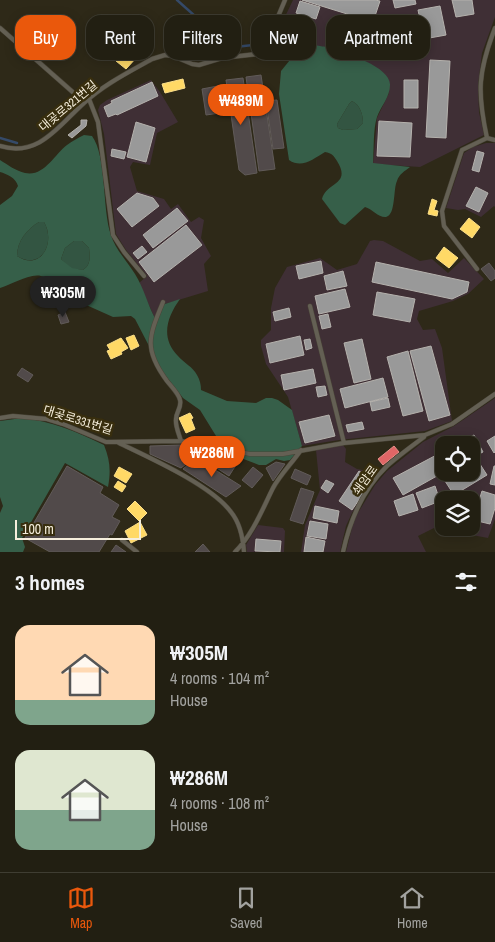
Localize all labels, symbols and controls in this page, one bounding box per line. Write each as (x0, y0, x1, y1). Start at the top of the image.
chip: Buy (15, 15, 76, 60)
chip: Rent (86, 15, 154, 60)
chip: Filters (164, 15, 241, 60)
chip: New (251, 15, 316, 60)
chip: Apartment (326, 15, 430, 60)
street label: 대곶로321번길 (35, 77, 101, 135)
pin: ₩489M (206, 84, 276, 126)
text: ₩489M (219, 89, 263, 111)
pin: ₩305M (28, 276, 98, 318)
text: ₩305M (41, 281, 85, 303)
street label: 대곶로331번길 (41, 402, 115, 438)
pin: ₩286M (177, 436, 247, 478)
map controls (435, 436, 480, 536)
button: locate (435, 436, 480, 481)
text: ₩286M (190, 441, 234, 463)
street label: 쇄암로 (349, 462, 381, 498)
button: layers (435, 491, 480, 536)
scale bar (15, 517, 141, 540)
text: 100 m (22, 520, 54, 538)
text: 3 homes (15, 568, 85, 597)
icon: filters (452, 568, 480, 596)
text: ₩305M (170, 638, 228, 667)
icon: home (55, 645, 115, 705)
text: 4 rooms · 104 m² (170, 667, 269, 689)
text: House (170, 689, 208, 711)
text: ₩286M (170, 763, 228, 792)
icon: home (55, 770, 115, 830)
text: 4 rooms · 108 m² (170, 792, 269, 814)
text: House (170, 814, 208, 836)
tab: Map (67, 884, 95, 932)
tab: Saved (230, 884, 262, 932)
tab: Home (397, 884, 428, 932)

